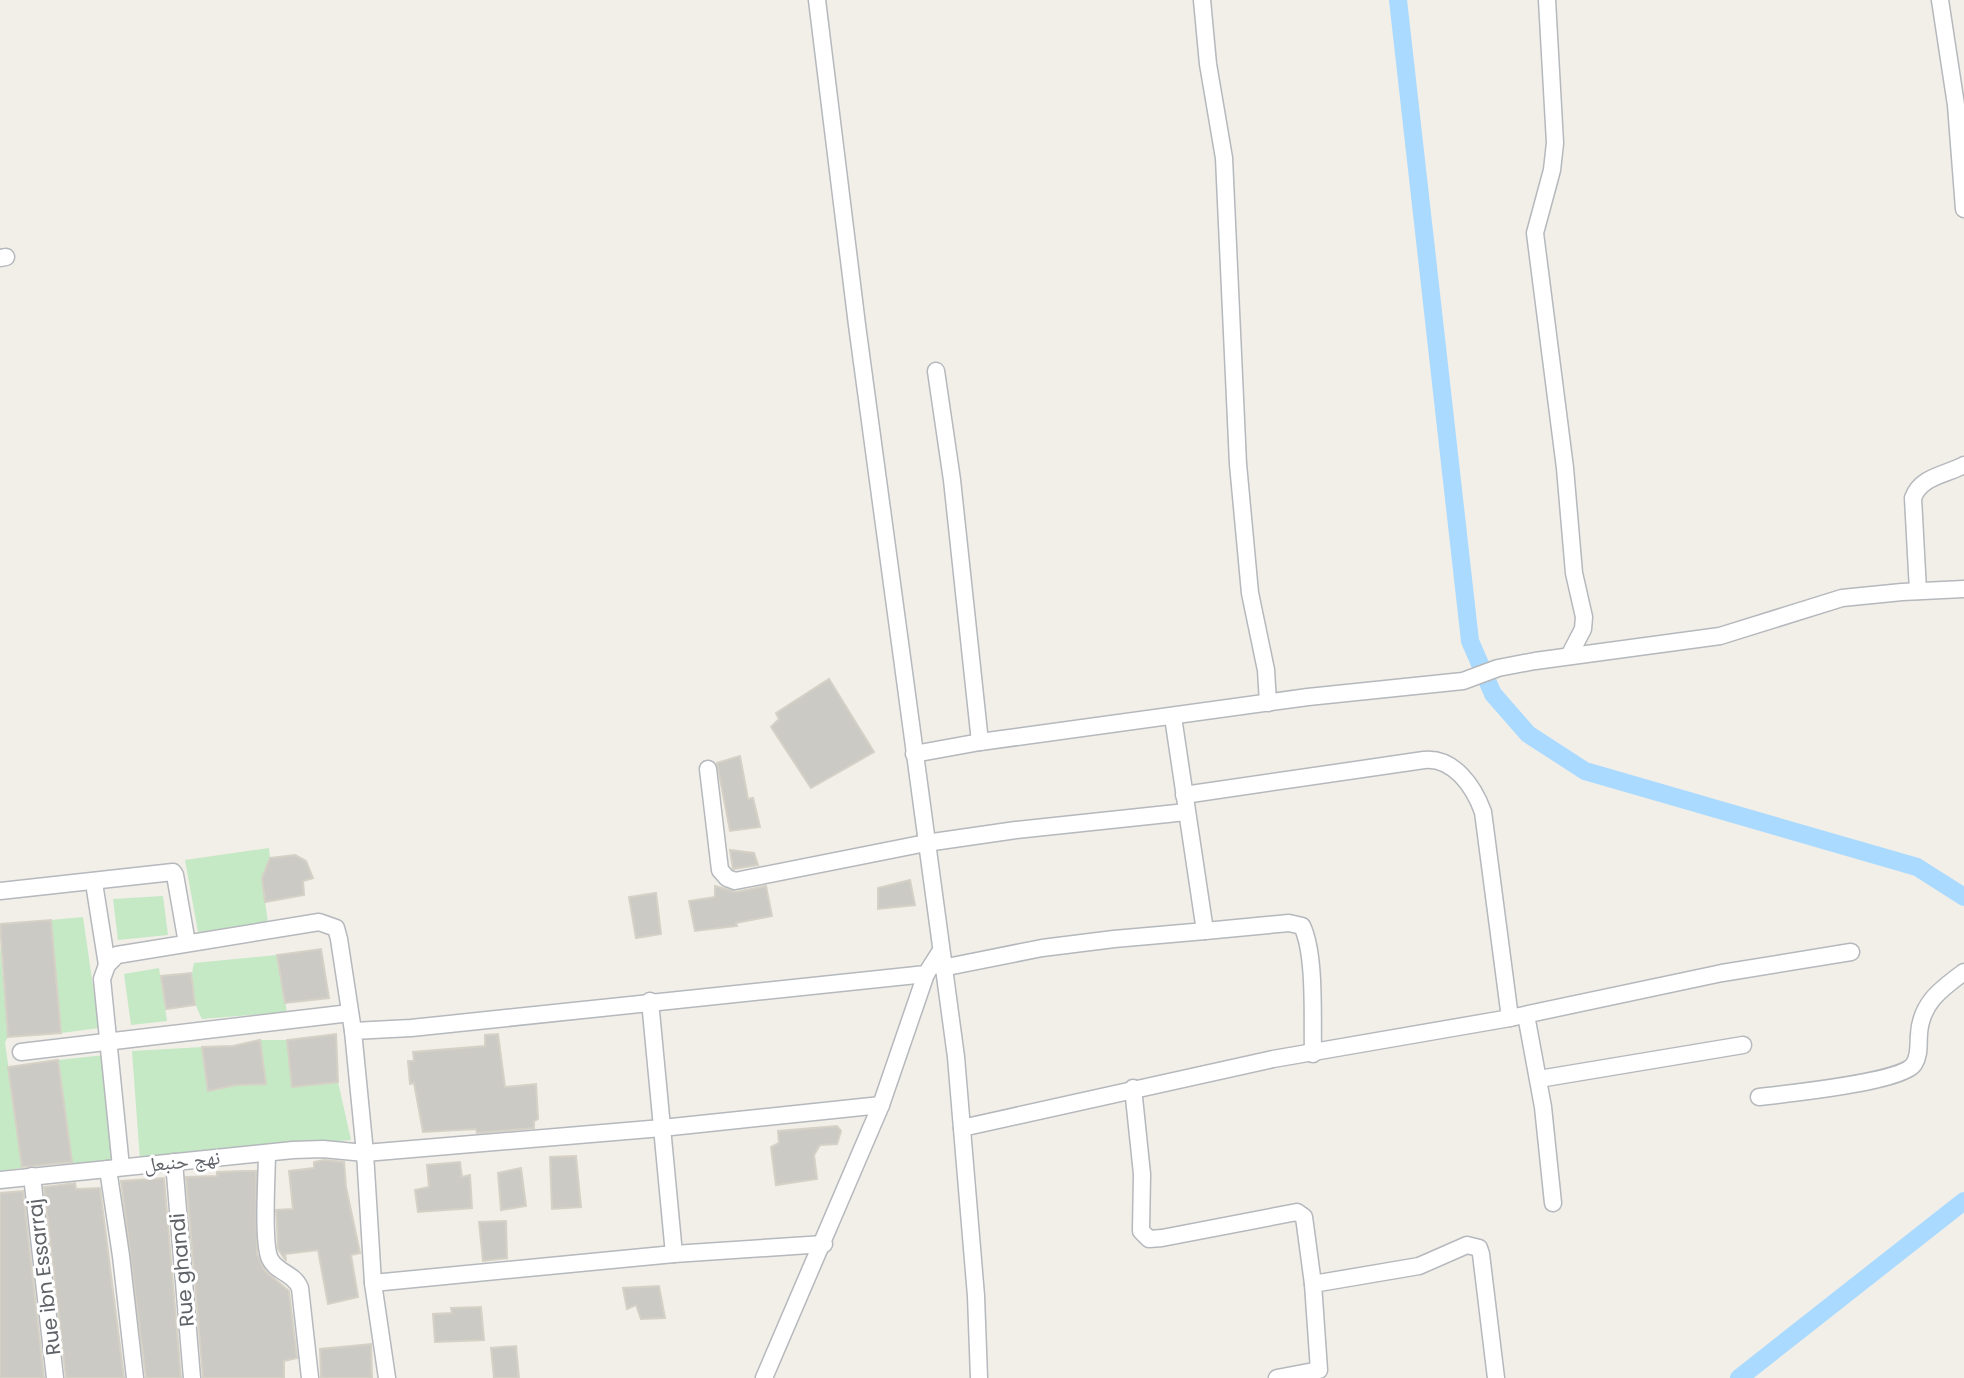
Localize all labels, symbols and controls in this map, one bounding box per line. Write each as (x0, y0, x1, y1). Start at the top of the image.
street label: نهج حنبعل (143, 1143, 221, 1179)
street label: Rue ibn Essarraj (21, 1197, 67, 1357)
street label: Rue ghandi (163, 1212, 201, 1328)

